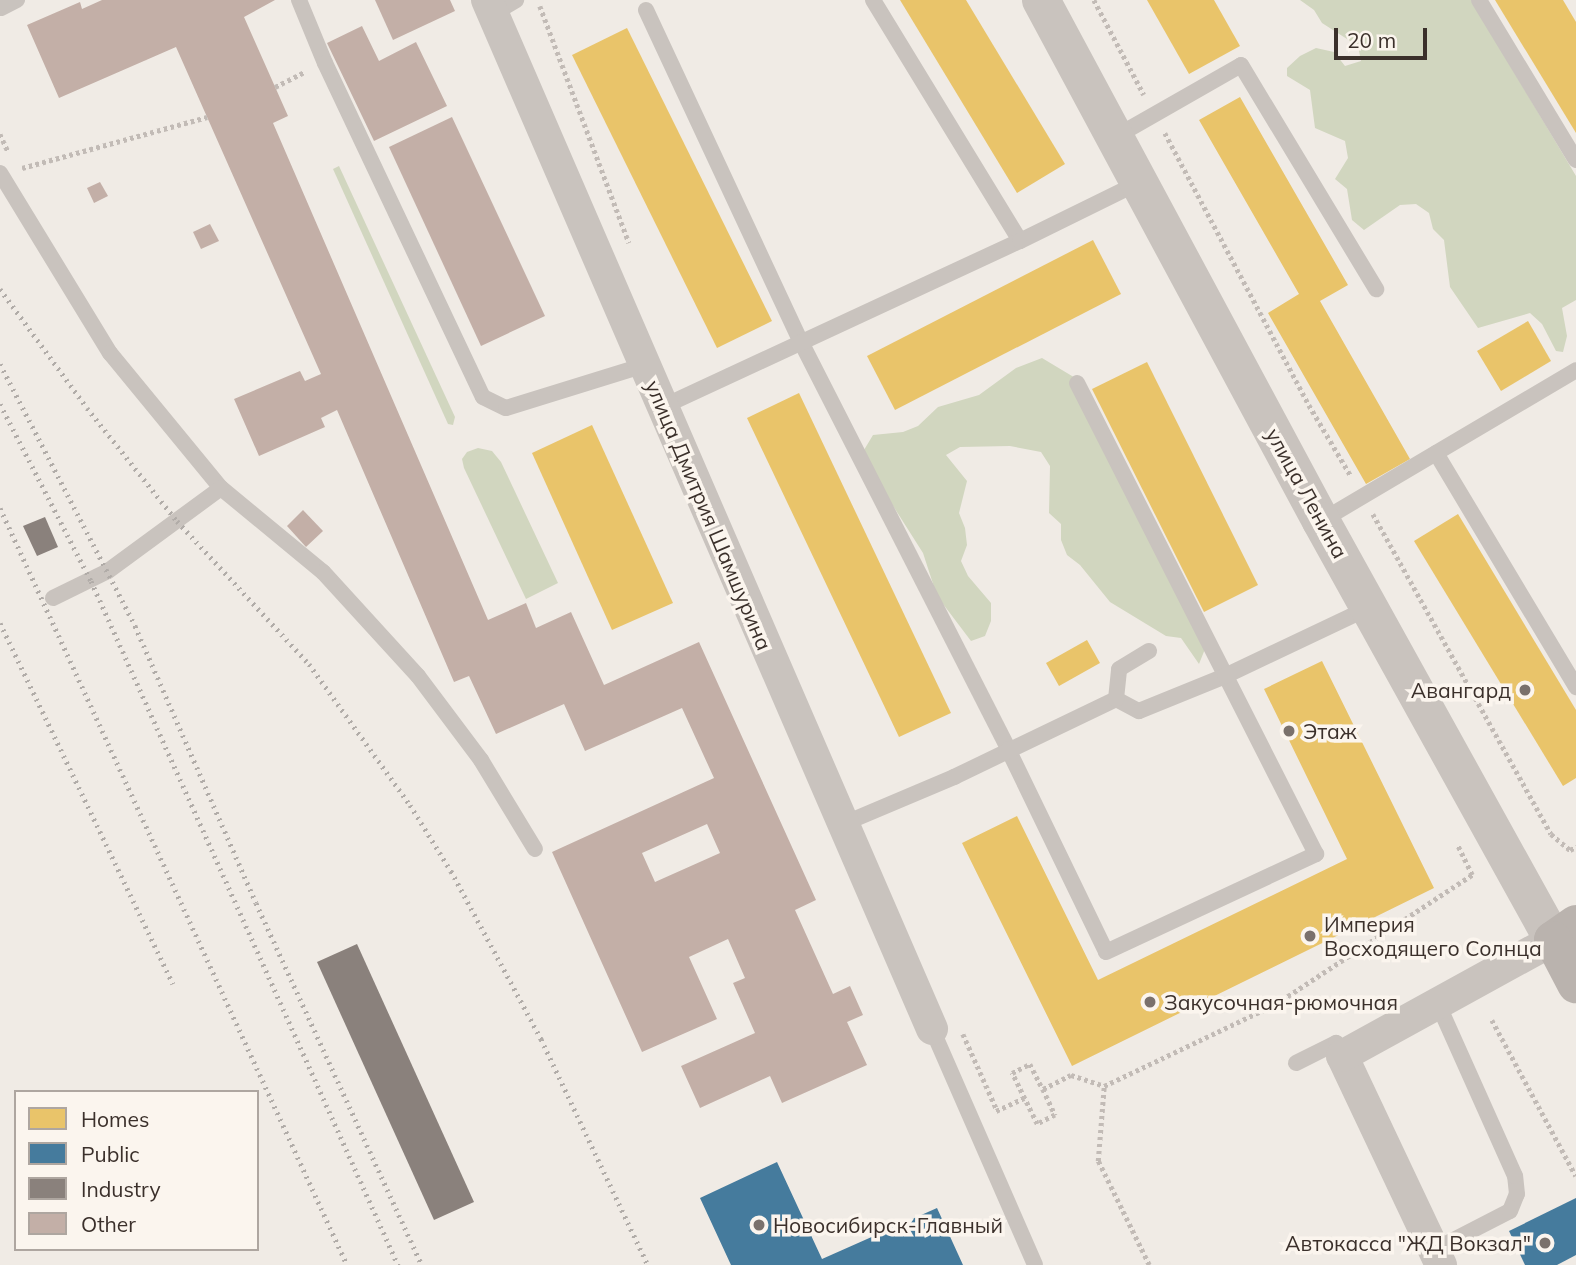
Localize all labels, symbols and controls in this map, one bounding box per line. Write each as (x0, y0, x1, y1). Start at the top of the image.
scale bar (1338, 14, 1431, 58)
text: 20 m (1347, 27, 1396, 53)
street label: улица Дмитрия Шамшурина (641, 376, 777, 654)
street label: улица Ленина (1261, 424, 1353, 562)
place label: Авангард (1411, 677, 1511, 703)
marker: Авангард (1517, 682, 1533, 698)
place label: Этаж (1303, 718, 1357, 744)
marker: Этаж (1281, 723, 1297, 739)
place label: Империя Восходящего Солнца (1324, 911, 1542, 961)
marker: Империя Восходящего Солнца (1302, 928, 1318, 944)
place label: Закусочная-рюмочная (1164, 989, 1398, 1015)
marker: Закусочная-рюмочная (1142, 994, 1158, 1010)
legend (14, 1090, 259, 1251)
text: Homes (81, 1106, 149, 1132)
text: Public (81, 1141, 140, 1167)
text: Industry (81, 1176, 161, 1202)
text: Other (81, 1211, 136, 1237)
place label: Новосибирск-Главный (773, 1212, 1003, 1238)
marker: Новосибирск-Главный (751, 1217, 767, 1233)
place label: Автокасса "ЖД Вокзал" (1285, 1230, 1531, 1256)
marker: Автокасса "ЖД Вокзал" (1537, 1235, 1553, 1251)

